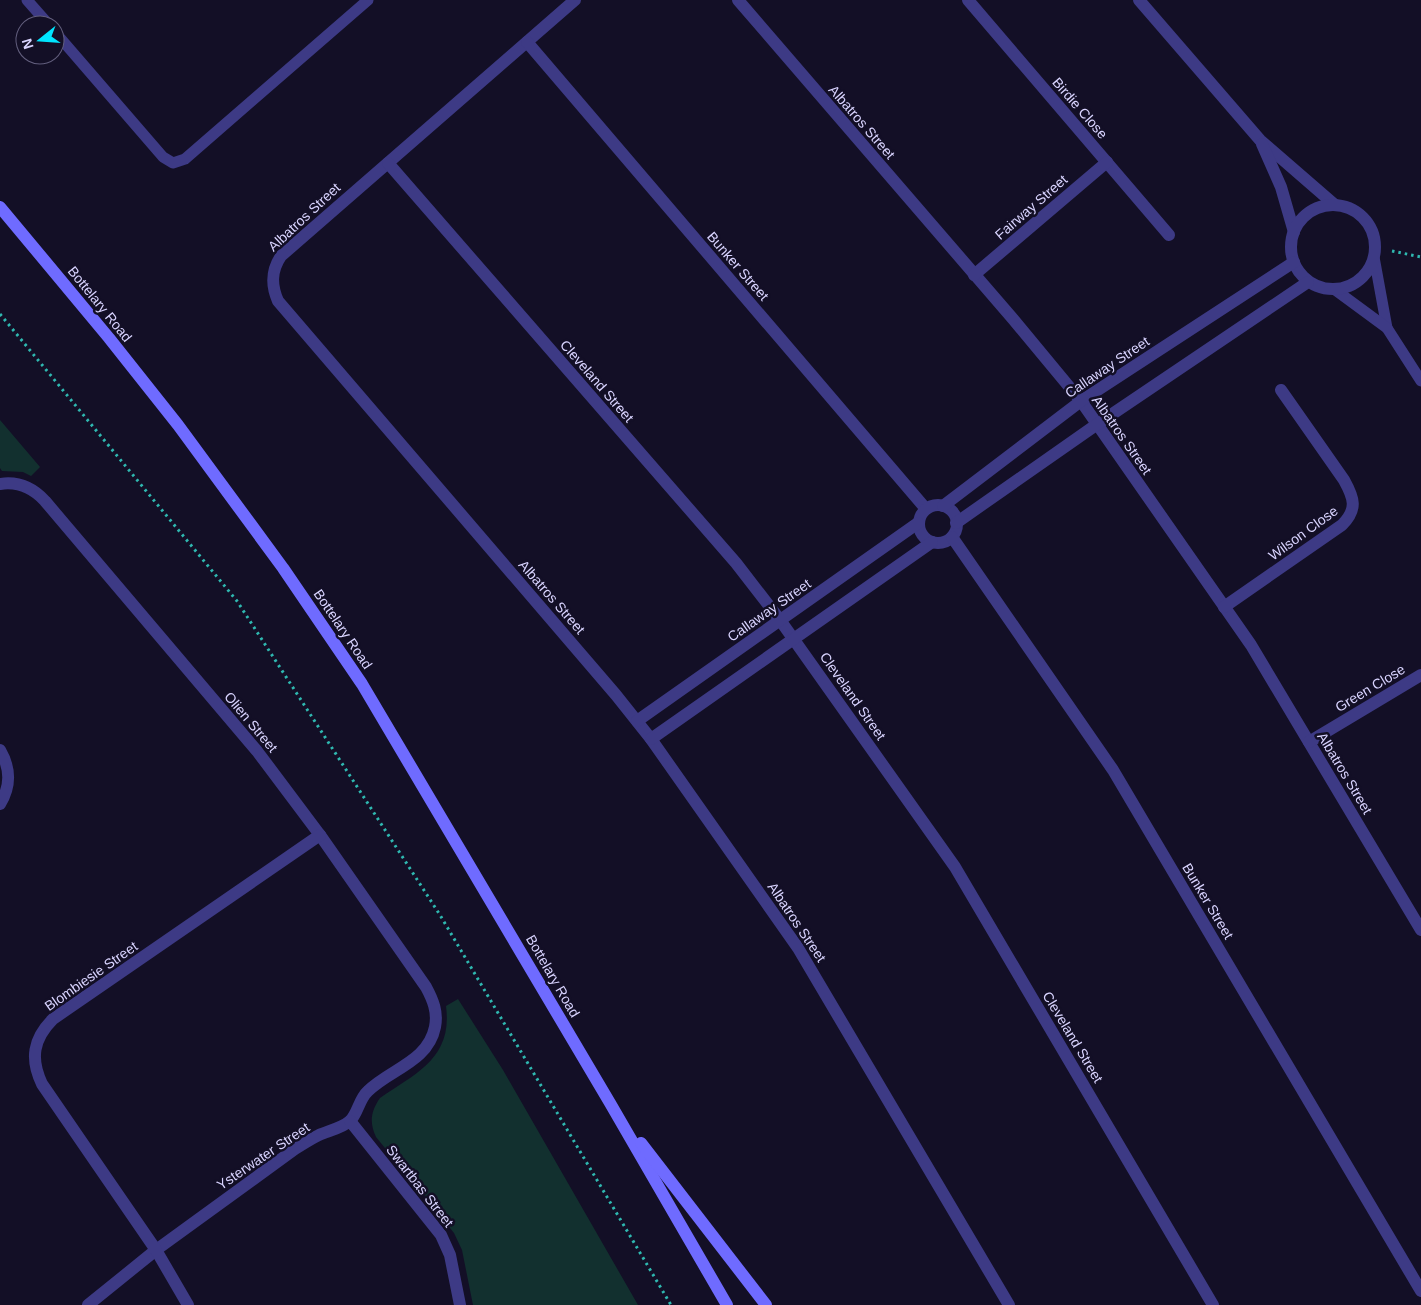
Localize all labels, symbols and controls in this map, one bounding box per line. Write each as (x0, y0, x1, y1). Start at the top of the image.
north arrow (15, 15, 65, 65)
text: N (18, 37, 37, 51)
street label: Birdie Close (1049, 74, 1111, 142)
street label: Albatros Street (826, 82, 898, 162)
street label: Fairway Street (992, 171, 1070, 243)
street label: Albatros Street (265, 180, 343, 254)
street label: Bunker Street (704, 228, 772, 304)
street label: Bottelary Road (65, 263, 135, 345)
street label: Callaway Street (1062, 333, 1152, 401)
street label: Cleveland Street (557, 337, 637, 425)
street label: Albatros Street (1089, 392, 1155, 478)
street label: Wilson Close (1265, 502, 1341, 563)
street label: Albatros Street (516, 557, 588, 637)
street label: Callaway Street (724, 575, 814, 645)
street label: Bottelary Road (310, 586, 376, 672)
street label: Cleveland Street (817, 649, 889, 743)
street label: Green Close (1332, 661, 1408, 715)
street label: Olien Street (221, 689, 281, 756)
street label: Albatros Street (1314, 729, 1376, 817)
street label: Bunker Street (1179, 860, 1237, 942)
street label: Albatros Street (764, 879, 830, 965)
street label: Bottelary Road (523, 932, 583, 1020)
street label: Blombiesie Street (41, 938, 141, 1014)
street label: Cleveland Street (1039, 989, 1107, 1086)
street label: Ysterwater Street (214, 1119, 312, 1193)
street label: Swartbas Street (383, 1142, 457, 1230)

